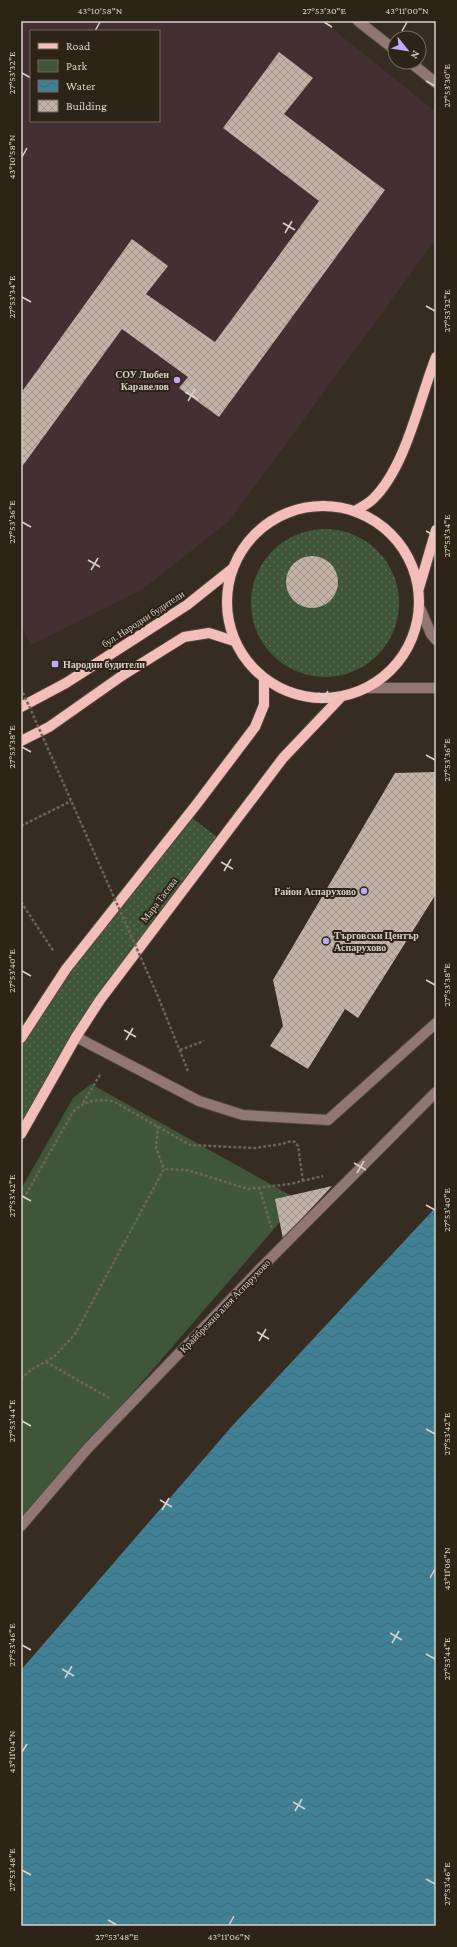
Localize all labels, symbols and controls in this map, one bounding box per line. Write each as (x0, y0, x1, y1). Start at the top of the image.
text: 43°10'58"N (78, 5, 123, 16)
text: 27°53'30"E (302, 5, 346, 16)
text: 43°11'00"N (385, 5, 429, 16)
legend (30, 30, 160, 122)
north arrow (387, 30, 427, 70)
text: Road (66, 39, 91, 53)
text: N (408, 49, 423, 62)
text: 27°53'32"E (6, 51, 17, 94)
text: Park (66, 59, 88, 73)
text: 27°53'30"E (441, 64, 452, 108)
text: Water (66, 79, 96, 93)
text: Building (66, 99, 107, 113)
text: 43°10'58"N (6, 134, 17, 179)
text: 27°53'34"E (6, 275, 17, 319)
text: 27°53'32"E (441, 289, 452, 332)
place label: СОУ Любен Каравелов (115, 369, 170, 392)
marker: СОУ Любен Каравелов (172, 375, 182, 385)
text: 27°53'36"E (6, 500, 17, 544)
text: 27°53'34"E (441, 514, 452, 558)
street label: бул. Народни будители (100, 588, 187, 650)
marker: Народни будители (50, 659, 60, 669)
place label: Народни будители (63, 659, 145, 670)
text: 27°53'38"E (6, 725, 17, 769)
text: 27°53'36"E (441, 738, 452, 782)
street label: Мара Тасева (139, 875, 180, 924)
place label: Район Аспарухово (274, 886, 356, 897)
marker: Район Аспарухово (359, 886, 369, 896)
place label: Търговски Център Аспарухово (334, 930, 419, 953)
marker: Търговски Център Аспарухово (321, 936, 331, 946)
text: 27°53'40"E (6, 949, 17, 993)
text: 27°53'38"E (441, 963, 452, 1007)
text: 27°53'42"E (6, 1174, 17, 1217)
text: 27°53'40"E (441, 1188, 452, 1232)
street label: Крайбрежна алея Аспарухово (178, 1257, 272, 1355)
text: 27°53'44"E (6, 1399, 17, 1443)
text: 27°53'42"E (441, 1412, 452, 1455)
text: 43°11'06"N (441, 1547, 452, 1590)
text: 27°53'46"E (6, 1623, 17, 1667)
text: 27°53'44"E (441, 1637, 452, 1681)
text: 43°11'04"N (6, 1730, 17, 1773)
text: 27°53'48"E (6, 1848, 17, 1892)
text: 27°53'46"E (441, 1862, 452, 1906)
text: 27°53'48"E (95, 1931, 139, 1942)
text: 43°11'06"N (208, 1931, 251, 1942)

